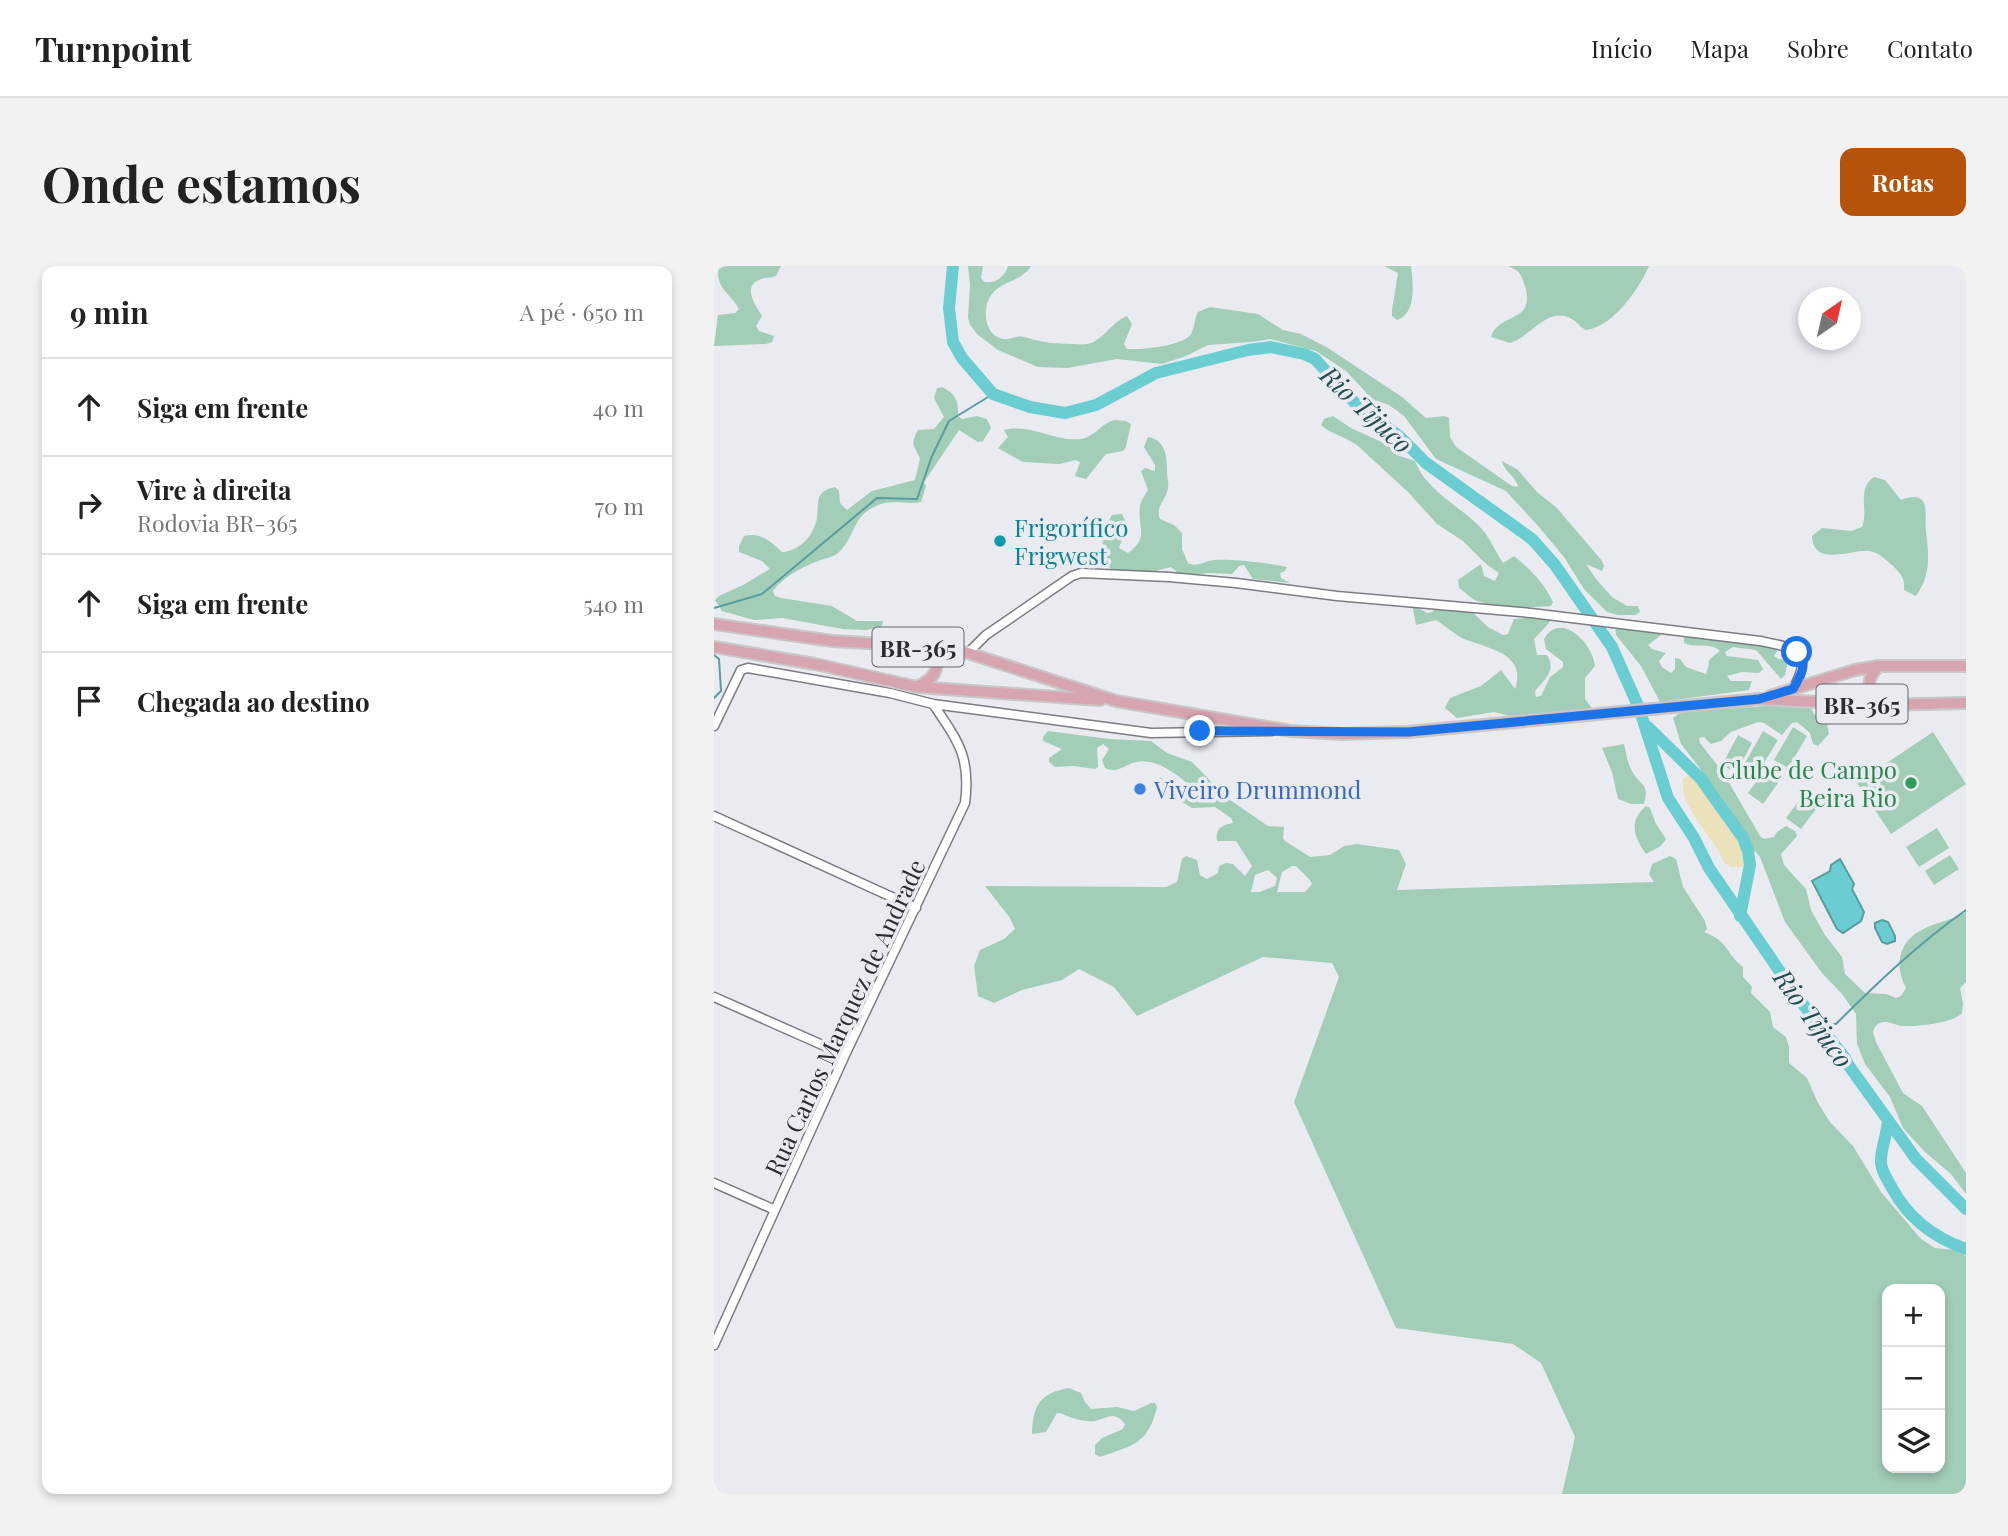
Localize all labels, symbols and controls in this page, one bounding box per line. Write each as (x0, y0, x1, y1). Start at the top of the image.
text: Turnpoint (35, 26, 192, 70)
text: Início (1591, 32, 1652, 64)
text: Mapa (1690, 32, 1749, 64)
text: Sobre (1787, 32, 1849, 64)
text: Contato (1887, 32, 1973, 64)
button: Rotas (1840, 148, 1966, 216)
text: Onde estamos (42, 150, 361, 215)
north arrow (1798, 287, 1861, 350)
text: 9 min (70, 292, 149, 332)
text: A pé · 650 m (520, 296, 644, 327)
water label: Rio Tijuco (1313, 357, 1421, 461)
icon: ahead (70, 388, 108, 426)
text: Siga em frente (137, 390, 308, 425)
text: 40 m (593, 392, 644, 423)
text: Vire à direita (137, 472, 292, 507)
icon: right (70, 486, 108, 524)
text: 70 m (595, 490, 644, 521)
text: Rodovia BR-365 (137, 507, 298, 538)
place label: Frigorífico Frigwest (1014, 511, 1128, 571)
marker: Frigorífico Frigwest (992, 533, 1008, 549)
icon: ahead (70, 584, 108, 622)
text: Siga em frente (137, 586, 308, 621)
text: 540 m (583, 588, 644, 619)
road number: BR-365 (872, 628, 963, 666)
route start (1781, 636, 1812, 667)
icon: arrive (70, 682, 108, 720)
text: Chegada ao destino (137, 684, 370, 719)
road number: BR-365 (1816, 684, 1908, 724)
route end (1184, 715, 1215, 746)
place label: Clube de Campo Beira Rio (1719, 753, 1897, 813)
place label: Viveiro Drummond (1153, 773, 1362, 805)
marker: Clube de Campo Beira Rio (1903, 775, 1919, 791)
marker: Viveiro Drummond (1132, 781, 1148, 797)
street label: Rua Carlos Marquez de Andrade (756, 854, 932, 1180)
water label: Rio Tijuco (1766, 961, 1862, 1074)
map controls (1882, 1284, 1945, 1473)
button: + (1882, 1284, 1945, 1347)
button: − (1882, 1347, 1945, 1410)
button: layers (1882, 1410, 1945, 1473)

